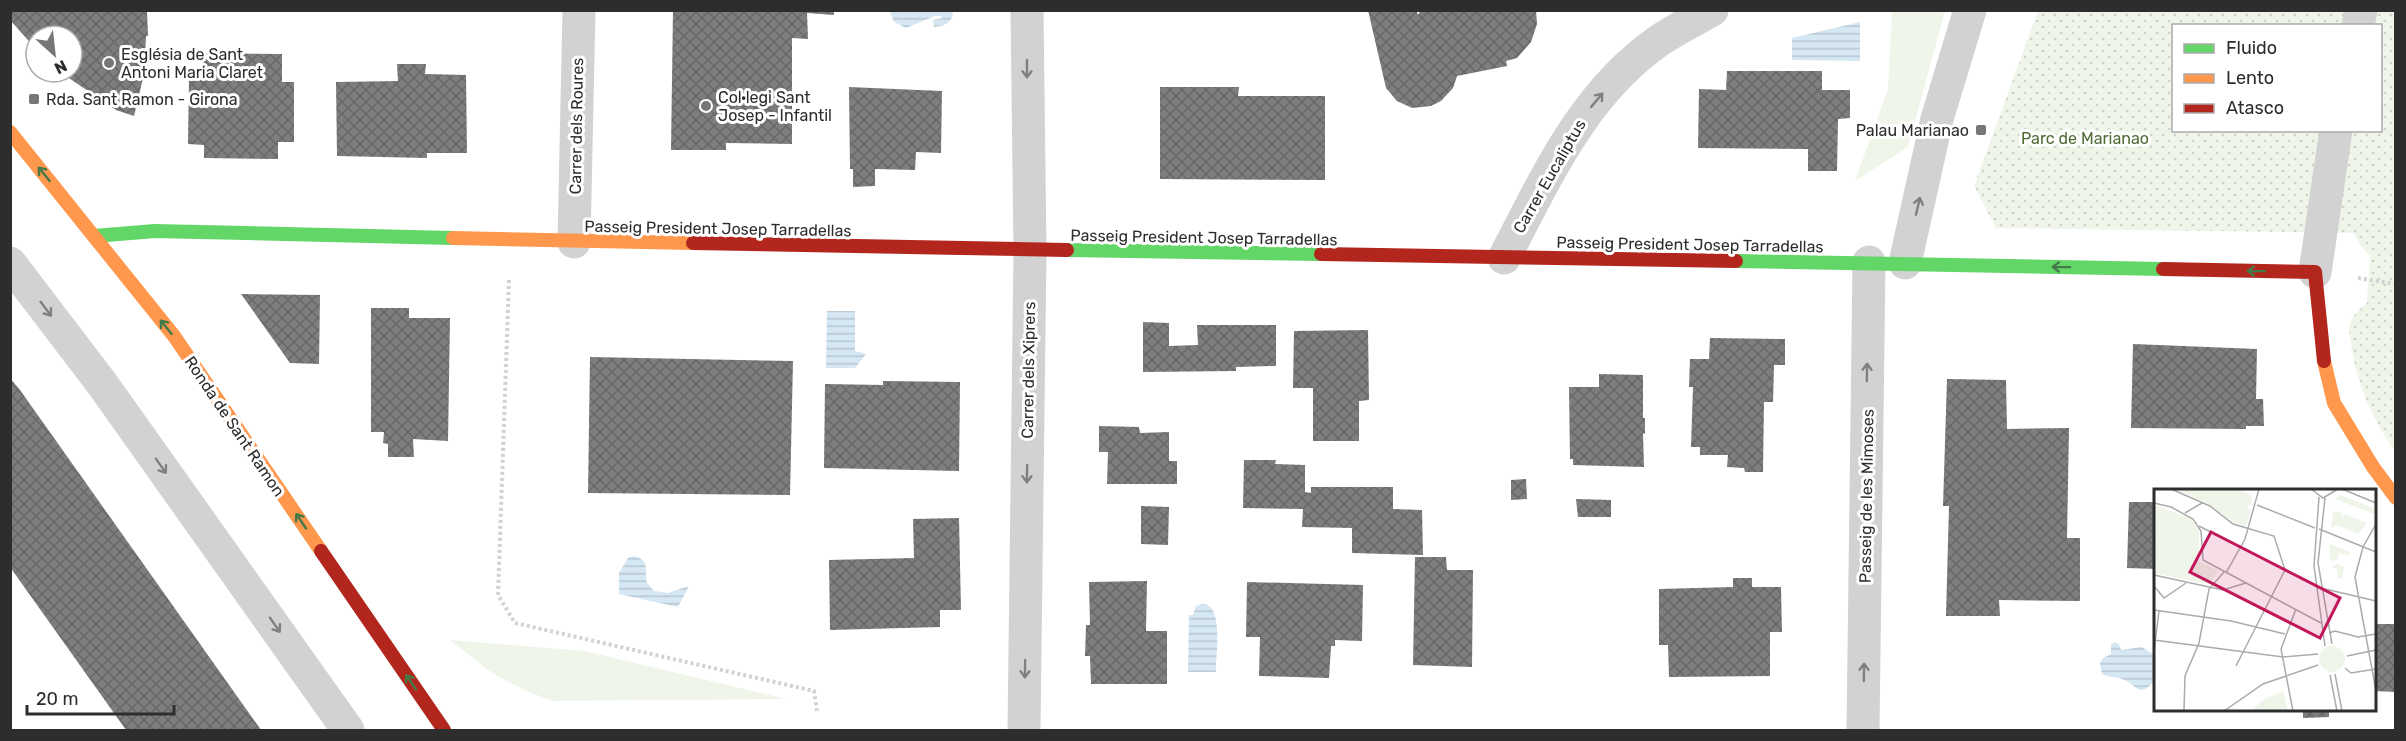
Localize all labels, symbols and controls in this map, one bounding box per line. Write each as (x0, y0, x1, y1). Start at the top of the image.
north arrow (24, 24, 84, 84)
legend (2172, 24, 2382, 132)
text: Fluido (2226, 37, 2277, 59)
place label: Església de Sant Antoni Maria Claret (121, 45, 263, 82)
text: N (51, 56, 70, 78)
marker: Església de Sant Antoni Maria Claret (102, 56, 116, 70)
street label: Carrer dels Roures (566, 57, 587, 195)
one-way arrow (1021, 58, 1033, 78)
text: Lento (2226, 67, 2274, 89)
place label: Col·legi Sant Josep - Infantil (718, 88, 832, 125)
place label: Rda. Sant Ramon - Girona (46, 90, 238, 109)
marker: Rda. Sant Ramon - Girona (27, 92, 41, 106)
one-way arrow (1590, 92, 1603, 108)
text: Atasco (2226, 97, 2284, 119)
marker: Col·legi Sant Josep - Infantil (699, 99, 713, 113)
street label: Carrer Eucaliptus (1509, 116, 1590, 237)
place label: Palau Marianao (1856, 121, 1969, 140)
marker: Palau Marianao (1974, 123, 1988, 137)
park label: Parc de Marianao (2021, 129, 2149, 148)
one-way arrow (38, 166, 51, 182)
one-way arrow (1913, 197, 1924, 216)
street label: Passeig President Josep Tarradellas (584, 217, 852, 240)
street label: Passeig President Josep Tarradellas (1070, 226, 1338, 249)
street label: Passeig President Josep Tarradellas (1556, 233, 1824, 256)
one-way arrow (2052, 261, 2072, 272)
one-way arrow (2247, 265, 2267, 277)
one-way arrow (39, 301, 52, 317)
street label: Carrer dels Xiprers (1018, 301, 1039, 439)
one-way arrow (160, 319, 173, 335)
street label: Ronda de Sant Ramon (181, 353, 289, 500)
one-way arrow (1862, 363, 1873, 383)
street label: Passeig de les Mimoses (1855, 409, 1878, 583)
one-way arrow (155, 458, 168, 474)
one-way arrow (1021, 463, 1033, 483)
inset map (2154, 489, 2376, 711)
one-way arrow (295, 514, 307, 530)
one-way arrow (268, 617, 281, 633)
one-way arrow (1019, 658, 1030, 678)
one-way arrow (1858, 663, 1870, 683)
one-way arrow (405, 675, 417, 691)
scale bar (27, 678, 174, 716)
text: 20 m (36, 688, 78, 710)

